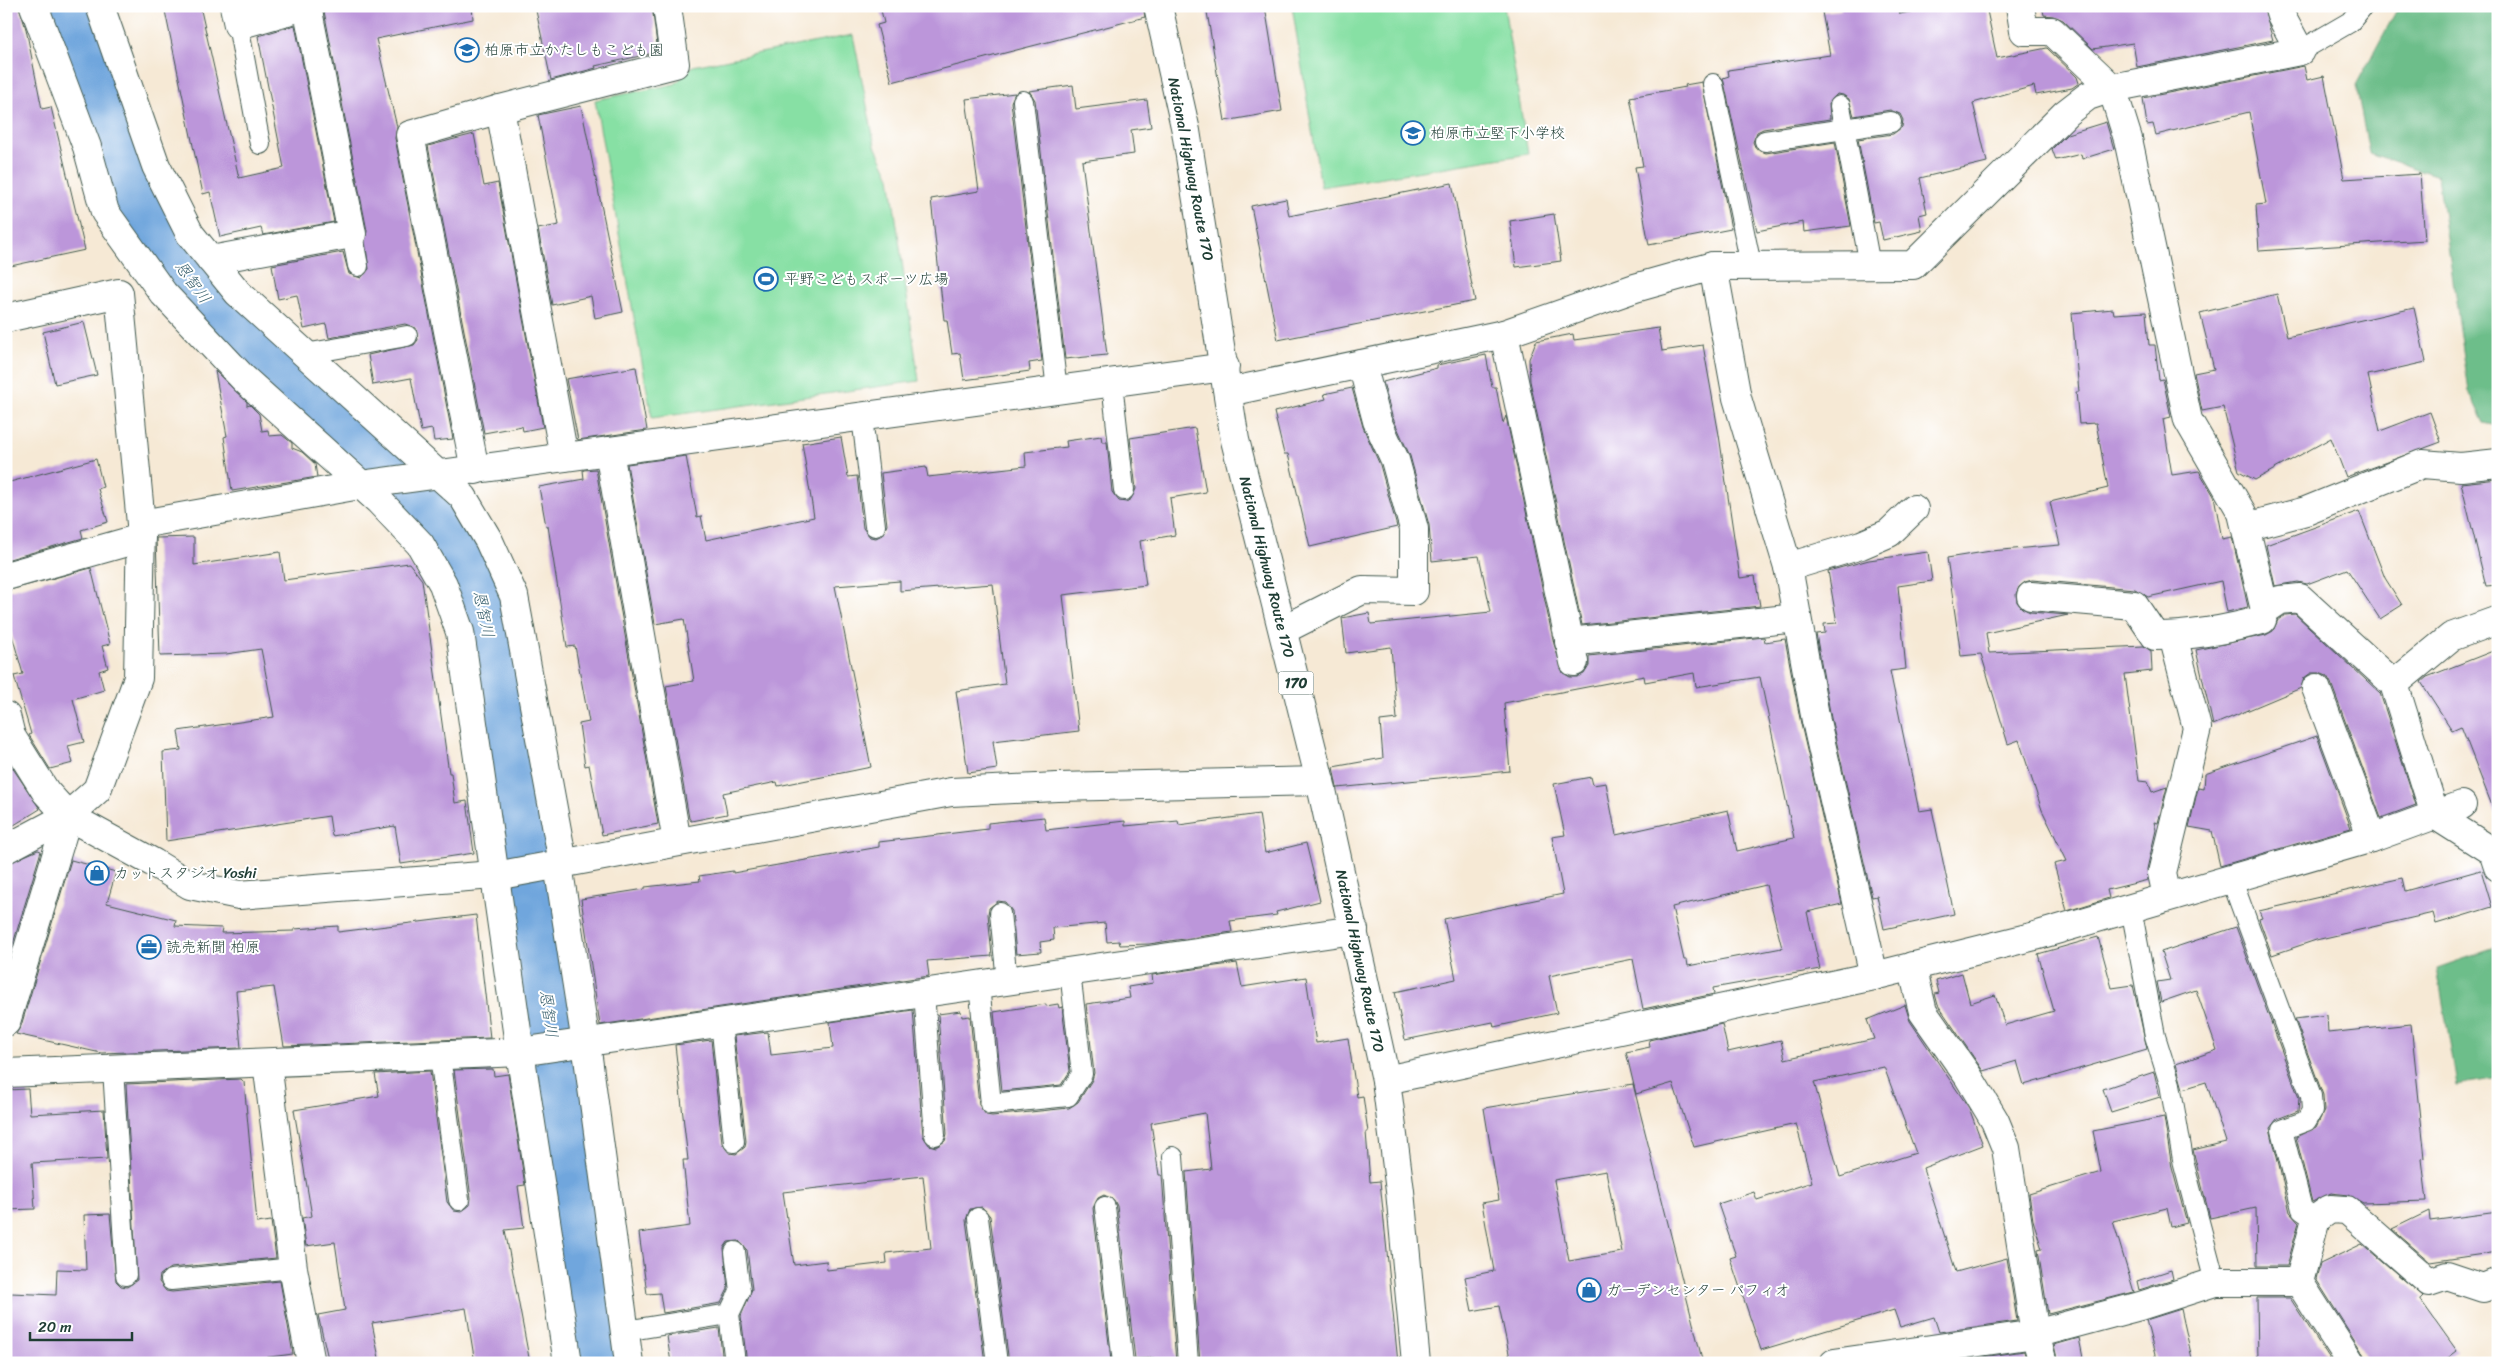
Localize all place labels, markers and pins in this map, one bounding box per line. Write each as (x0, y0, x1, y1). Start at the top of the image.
school or university icon: 柏原市立かたしもこども園 (454, 37, 480, 63)
place label: 柏原市立かたしもこども園 (484, 37, 664, 63)
school or university icon: 柏原市立堅下小学校 (1400, 120, 1426, 146)
place label: 柏原市立堅下小学校 (1430, 120, 1565, 146)
sports icon: 平野こどもスポーツ広場 (753, 266, 779, 292)
place label: 平野こどもスポーツ広場 (784, 266, 949, 292)
shop icon: カットスタジオ Yoshi (84, 860, 110, 886)
place label: カットスタジオ Yoshi (114, 860, 257, 886)
office icon: 読売新聞 柏原 (136, 934, 162, 960)
place label: 読売新聞 柏原 (166, 934, 260, 960)
shop icon: ガーデンセンター パフィオ (1576, 1277, 1602, 1303)
place label: ガーデンセンター パフィオ (1606, 1277, 1790, 1303)

